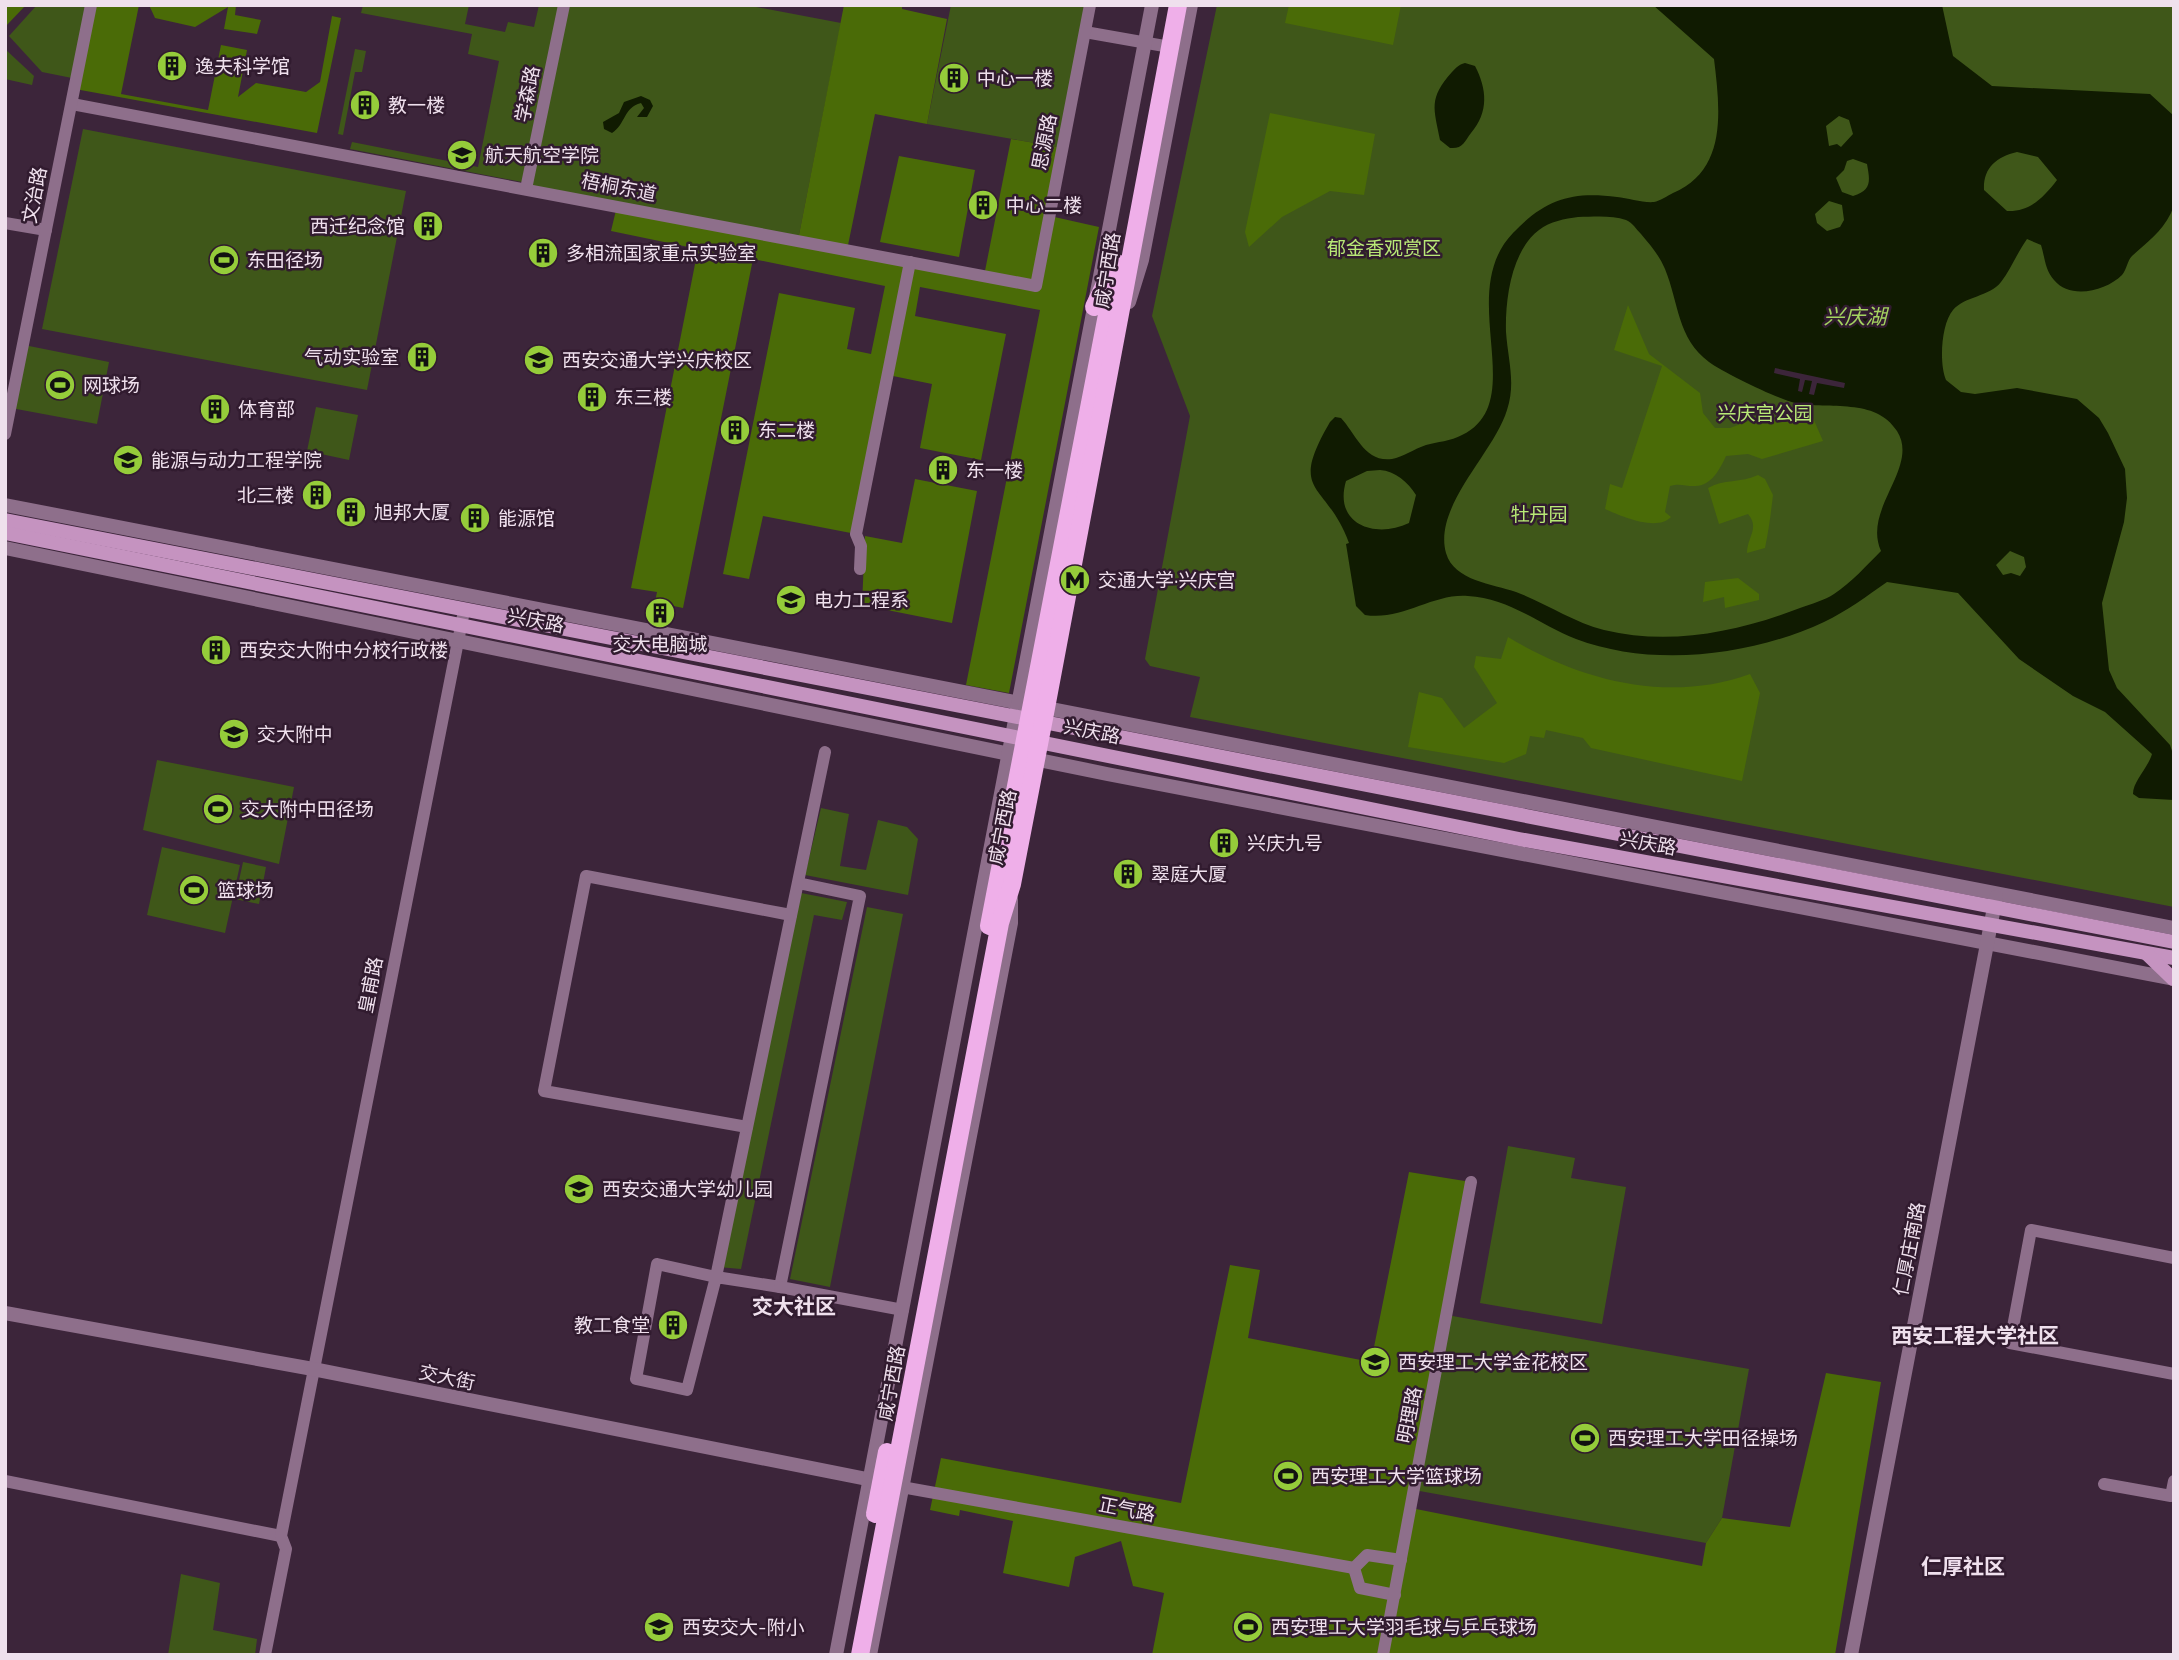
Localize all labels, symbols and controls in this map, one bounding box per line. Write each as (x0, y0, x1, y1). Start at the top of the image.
building icon: 逸夫科学馆 (155, 49, 189, 83)
place label: 逸夫科学馆 (195, 54, 290, 77)
building icon: 中心一楼 (937, 61, 971, 95)
street label: 学森路 (510, 64, 543, 124)
place label: 中心一楼 (977, 66, 1053, 89)
building icon: 教一楼 (348, 88, 382, 122)
place label: 教一楼 (388, 93, 445, 116)
street label: 思源路 (1027, 112, 1060, 172)
school or university icon: 航天航空学院 (445, 138, 479, 172)
place label: 航天航空学院 (485, 143, 599, 166)
street label: 文治路 (17, 165, 50, 225)
street label: 梧桐东道 (580, 168, 659, 205)
building icon: 中心二楼 (966, 188, 1000, 222)
place label: 中心二楼 (1006, 193, 1082, 216)
building icon: 西迁纪念馆 (411, 209, 445, 243)
place label: 西迁纪念馆 (310, 214, 405, 237)
street label: 咸宁西路 (1089, 231, 1124, 309)
building icon: 多相流国家重点实验室 (526, 236, 560, 270)
park label: 郁金香观赏区 (1327, 236, 1441, 259)
place label: 多相流国家重点实验室 (566, 241, 756, 264)
sports icon: 东田径场 (207, 243, 241, 277)
place label: 东田径场 (247, 248, 323, 271)
water label: 兴庆湖 (1824, 303, 1889, 328)
building icon: 气动实验室 (405, 340, 439, 374)
school or university icon: 西安交通大学兴庆校区 (522, 343, 556, 377)
place label: 气动实验室 (304, 345, 399, 368)
place label: 西安交通大学兴庆校区 (562, 348, 752, 371)
sports icon: 网球场 (43, 368, 77, 402)
place label: 网球场 (83, 373, 140, 396)
building icon: 东三楼 (575, 380, 609, 414)
place label: 东三楼 (615, 385, 672, 408)
building icon: 体育部 (198, 392, 232, 426)
place label: 体育部 (238, 397, 295, 420)
park label: 兴庆宫公园 (1717, 401, 1813, 424)
building icon: 东二楼 (718, 413, 752, 447)
place label: 东二楼 (758, 418, 815, 441)
school or university icon: 能源与动力工程学院 (111, 443, 145, 477)
place label: 能源与动力工程学院 (151, 448, 322, 471)
building icon: 东一楼 (926, 453, 960, 487)
place label: 东一楼 (966, 458, 1023, 481)
building icon: 北三楼 (300, 478, 334, 512)
place label: 北三楼 (237, 483, 294, 506)
building icon: 旭邦大厦 (334, 495, 368, 529)
place label: 旭邦大厦 (374, 500, 450, 523)
building icon: 能源馆 (458, 501, 492, 535)
park label: 牡丹园 (1510, 502, 1568, 525)
place label: 能源馆 (498, 506, 555, 529)
metro station icon: 交通大学·兴庆宫 (1058, 563, 1092, 597)
place label: 交通大学·兴庆宫 (1098, 568, 1236, 591)
school or university icon: 电力工程系 (774, 583, 808, 617)
place label: 电力工程系 (814, 588, 909, 611)
building icon: 交大电脑城 (643, 596, 677, 630)
street label: 兴庆路 (506, 603, 566, 636)
place label: 交大电脑城 (612, 632, 708, 655)
building icon: 西安交大附中分校行政楼 (199, 633, 233, 667)
place label: 西安交大附中分校行政楼 (239, 638, 448, 661)
street label: 兴庆路 (1062, 714, 1122, 747)
school or university icon: 交大附中 (217, 717, 251, 751)
place label: 交大附中 (257, 722, 333, 745)
street label: 咸宁西路 (983, 787, 1020, 866)
sports icon: 交大附中田径场 (201, 792, 235, 826)
place label: 交大附中田径场 (241, 797, 374, 820)
building icon: 兴庆九号 (1207, 826, 1241, 860)
street label: 兴庆路 (1618, 826, 1678, 859)
place label: 兴庆九号 (1247, 831, 1323, 854)
building icon: 翠庭大厦 (1111, 857, 1145, 891)
place label: 翠庭大厦 (1151, 862, 1227, 885)
sports icon: 篮球场 (177, 873, 211, 907)
place label: 篮球场 (217, 878, 274, 901)
street label: 皇甫路 (353, 955, 386, 1015)
school or university icon: 西安交通大学幼儿园 (562, 1172, 596, 1206)
place label: 西安交通大学幼儿园 (602, 1177, 773, 1200)
street label: 仁厚庄南路 (1888, 1200, 1929, 1298)
district label: 交大社区 (752, 1293, 836, 1318)
building icon: 教工食堂 (656, 1308, 690, 1342)
place label: 教工食堂 (574, 1313, 650, 1336)
district label: 西安工程大学社区 (1891, 1322, 2059, 1347)
street label: 咸宁西路 (873, 1343, 908, 1422)
school or university icon: 西安理工大学金花校区 (1358, 1345, 1392, 1379)
place label: 西安理工大学金花校区 (1398, 1350, 1588, 1373)
street label: 交大街 (417, 1359, 477, 1394)
street label: 明理路 (1392, 1385, 1425, 1445)
sports icon: 西安理工大学田径操场 (1568, 1421, 1602, 1455)
place label: 西安理工大学田径操场 (1608, 1426, 1798, 1449)
sports icon: 西安理工大学篮球场 (1271, 1459, 1305, 1493)
place label: 西安理工大学篮球场 (1311, 1464, 1482, 1487)
street label: 正气路 (1097, 1492, 1157, 1525)
district label: 仁厚社区 (1921, 1553, 2005, 1578)
school or university icon: 西安交大-附小 (642, 1610, 676, 1644)
sports icon: 西安理工大学羽毛球与乒乓球场 (1231, 1610, 1265, 1644)
place label: 西安交大-附小 (682, 1615, 805, 1638)
place label: 西安理工大学羽毛球与乒乓球场 (1271, 1615, 1537, 1638)

